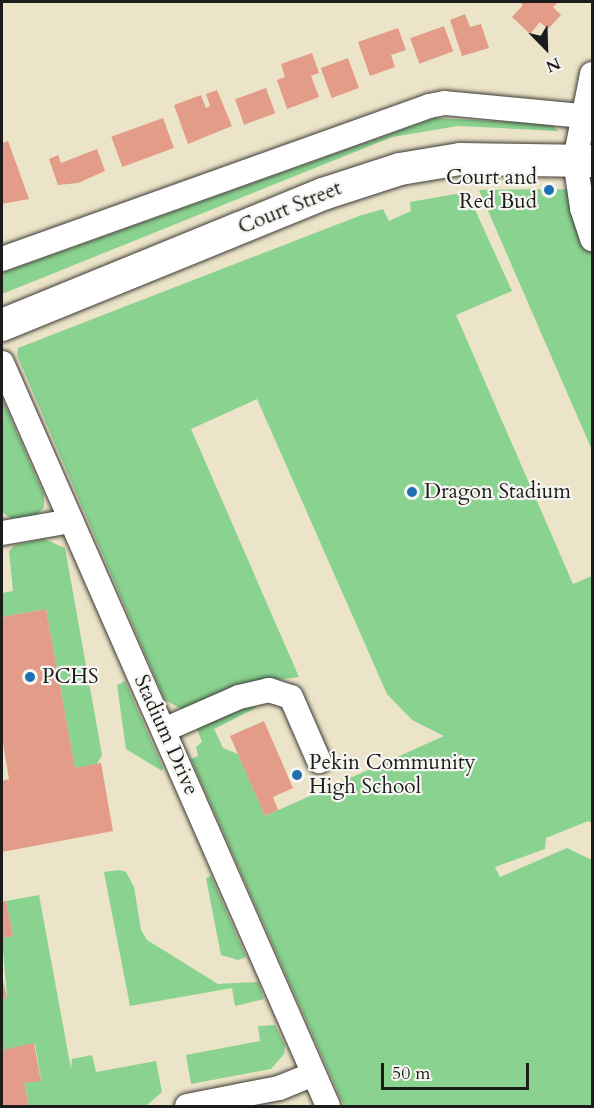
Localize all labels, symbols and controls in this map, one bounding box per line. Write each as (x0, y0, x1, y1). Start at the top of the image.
north arrow (516, 18, 576, 78)
text: N (542, 52, 564, 77)
place label: Court and Red Bud (446, 165, 537, 215)
street label: Court Street (235, 176, 345, 240)
marker: Court and Red Bud (542, 183, 556, 197)
place label: Dragon Stadium (424, 479, 571, 505)
marker: Dragon Stadium (405, 485, 419, 499)
place label: PCHS (42, 664, 99, 690)
marker: PCHS (23, 670, 37, 684)
street label: Stadium Drive (128, 671, 204, 799)
place label: Pekin Community High School (309, 750, 476, 800)
marker: Pekin Community High School (290, 768, 304, 782)
scale bar (384, 1051, 532, 1089)
text: 50 m (392, 1061, 431, 1086)

